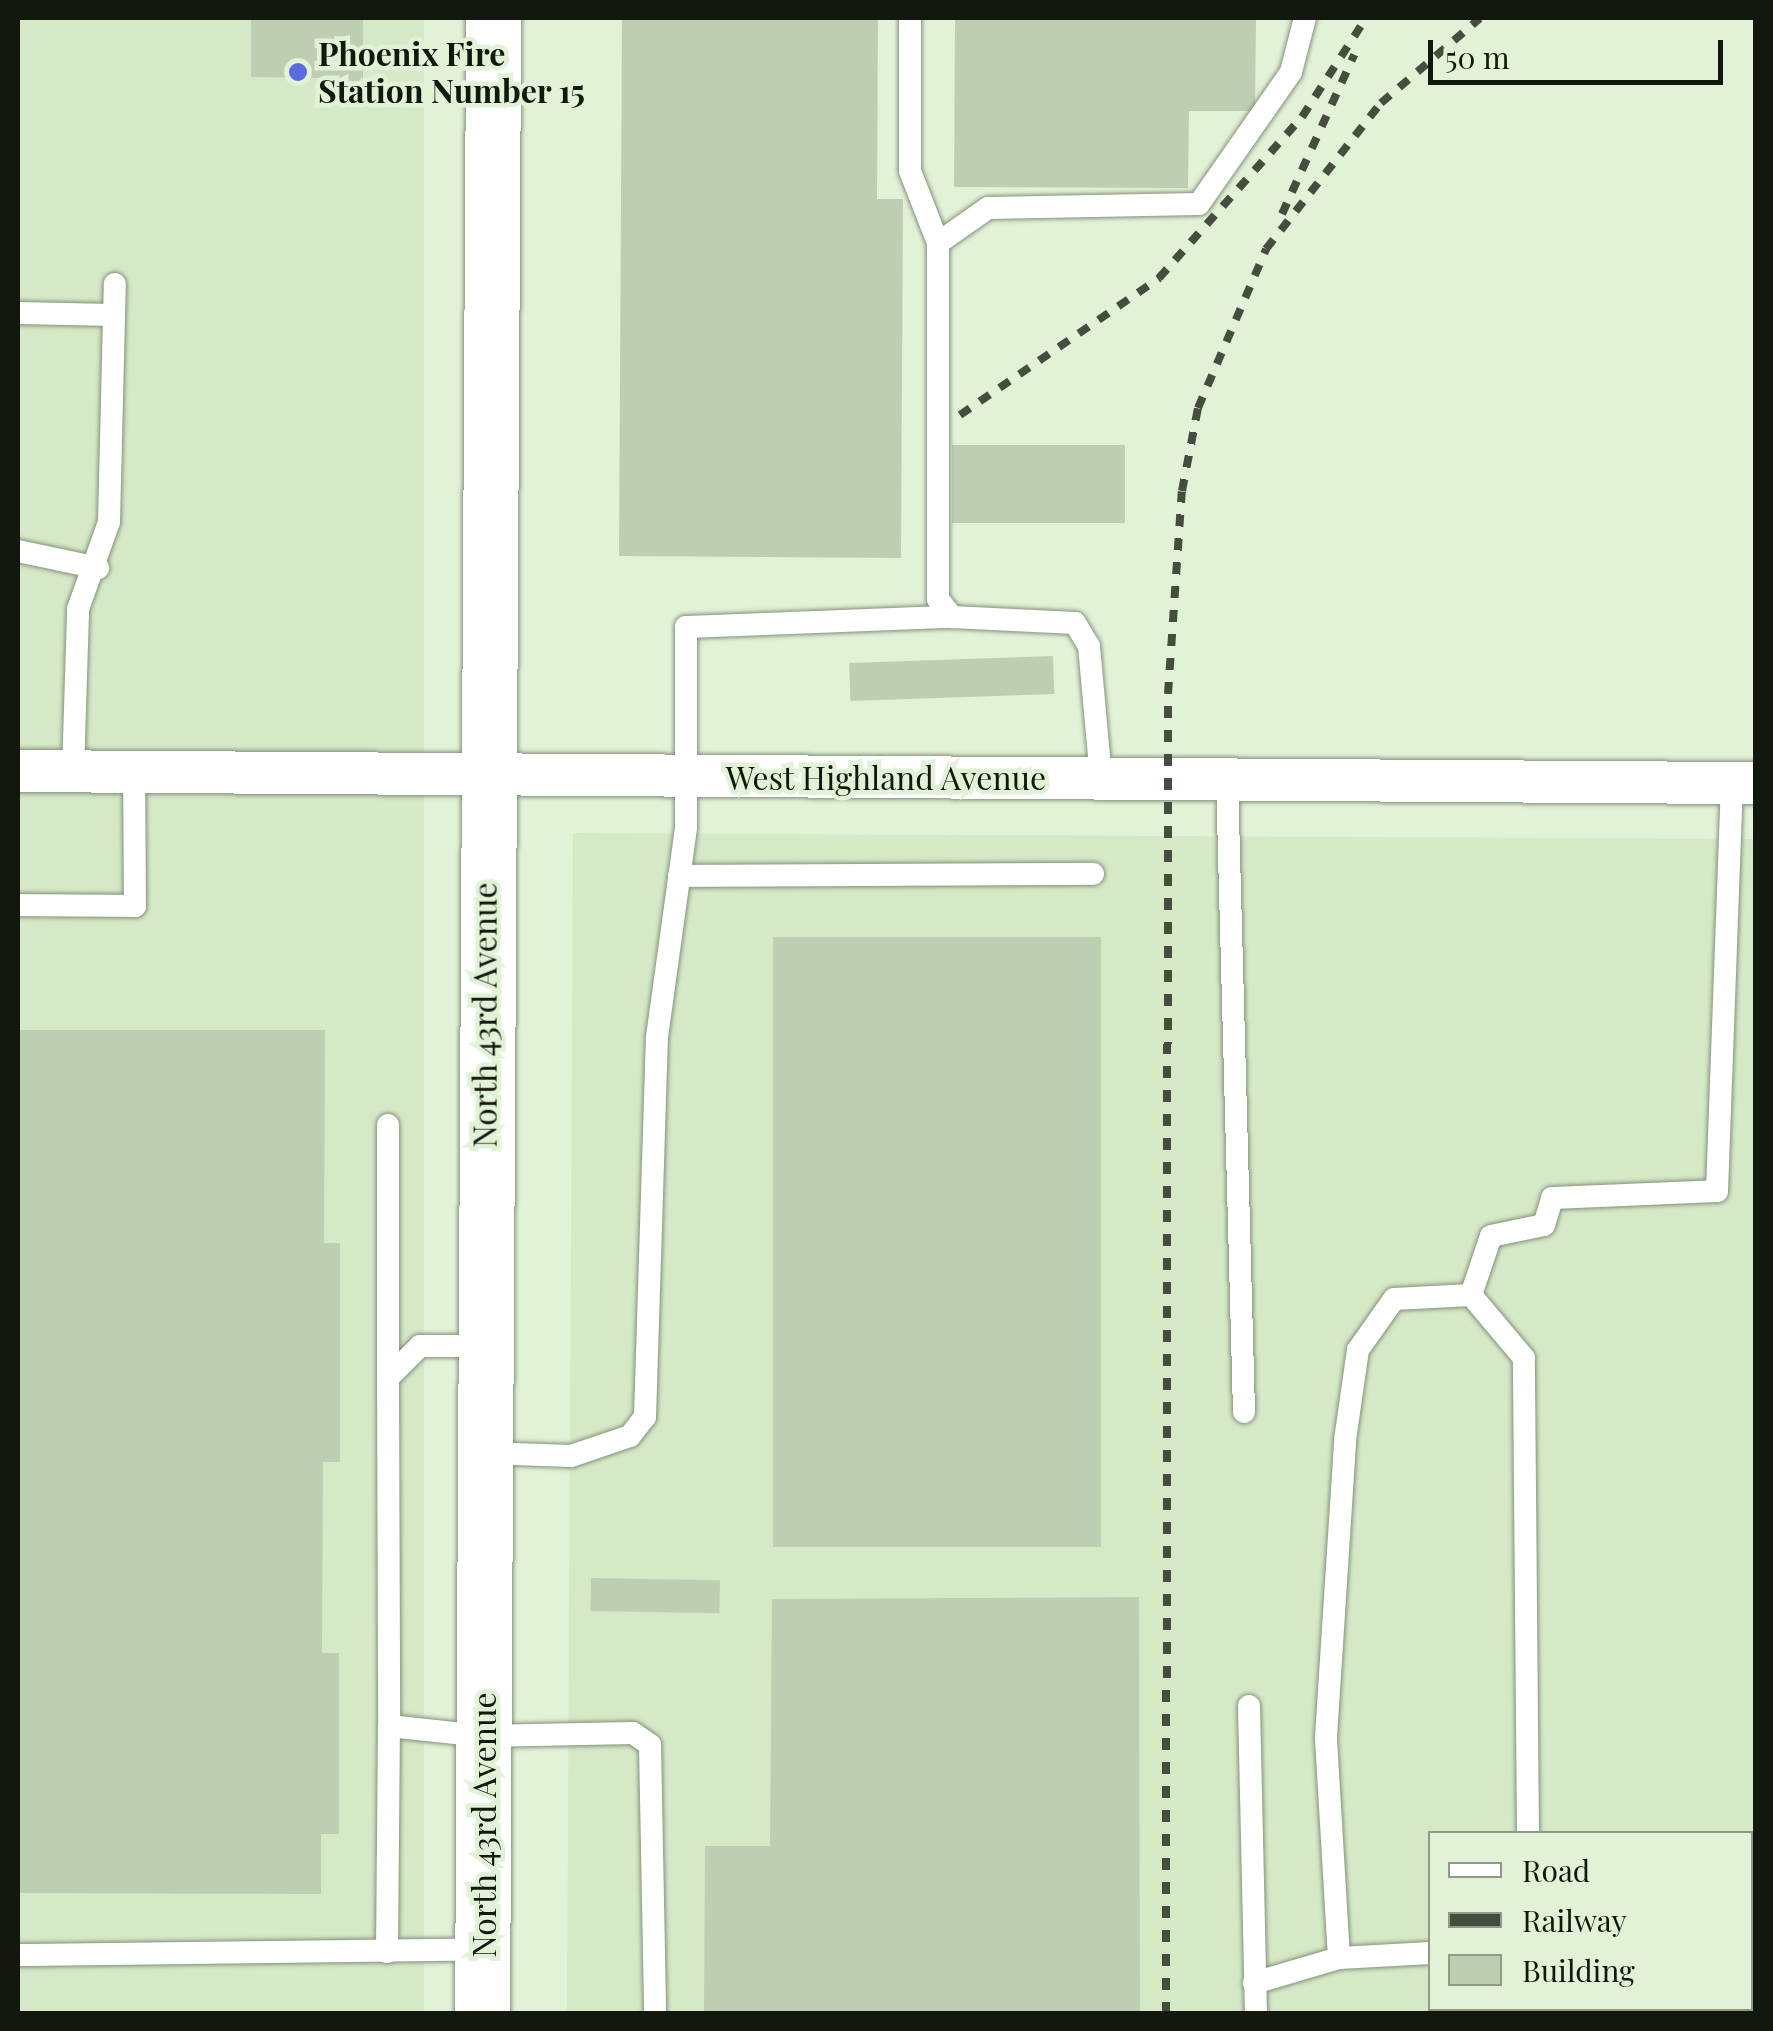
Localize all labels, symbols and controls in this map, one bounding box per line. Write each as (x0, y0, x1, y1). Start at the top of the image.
scale bar (1433, 20, 1728, 82)
place label: Phoenix Fire Station Number 15 (318, 35, 586, 110)
text: 50 m (1445, 37, 1510, 77)
marker: Phoenix Fire Station Number 15 (287, 61, 309, 83)
street label: West Highland Avenue (725, 758, 1047, 796)
street label: North 43rd Avenue (465, 881, 503, 1149)
street label: North 43rd Avenue (464, 1691, 502, 1959)
legend (1428, 1831, 1753, 2011)
text: Road (1522, 1850, 1590, 1890)
text: Railway (1522, 1900, 1627, 1940)
text: Building (1522, 1950, 1635, 1990)

